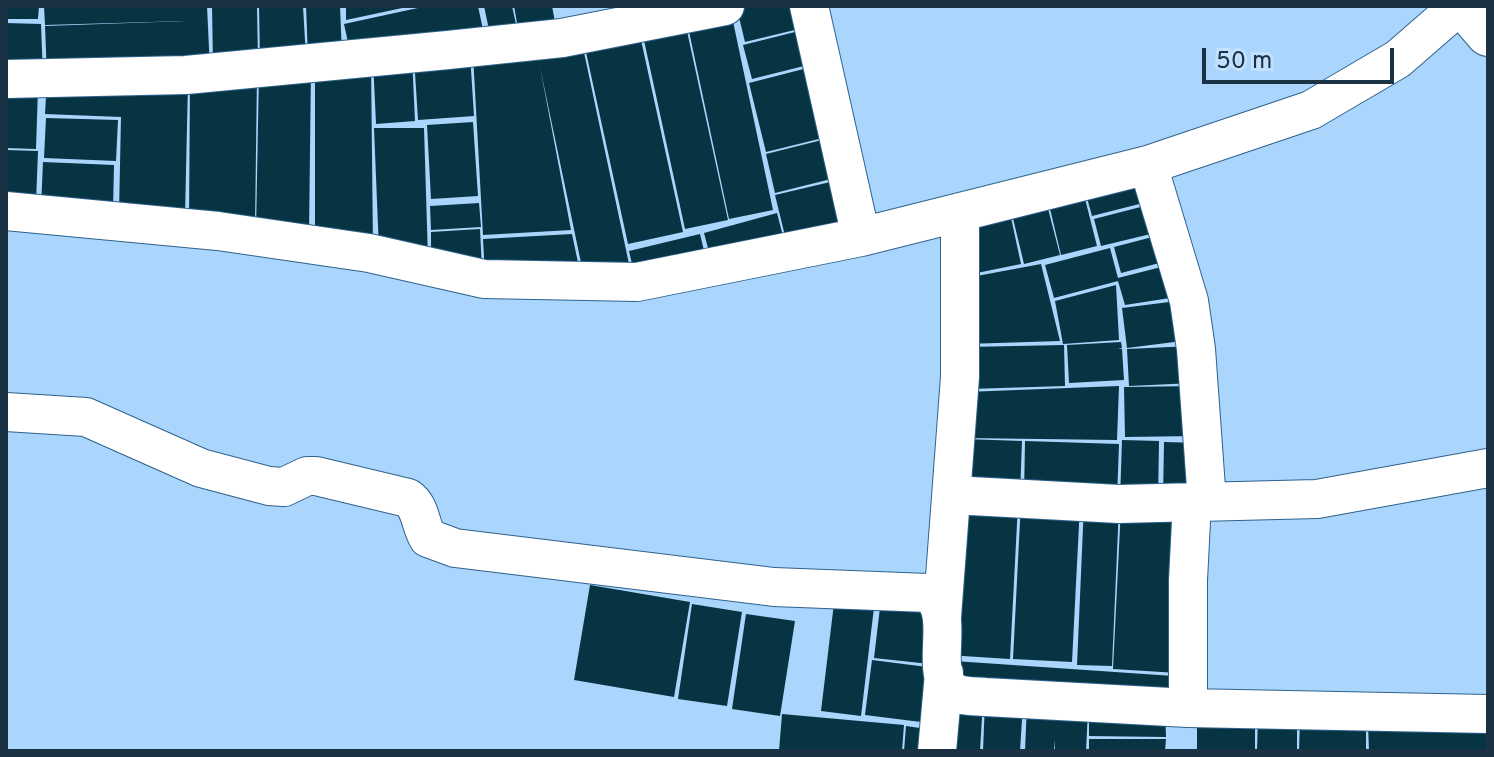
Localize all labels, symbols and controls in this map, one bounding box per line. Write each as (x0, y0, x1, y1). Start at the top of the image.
scale bar (1206, 32, 1398, 82)
text: 50 m (1216, 47, 1272, 77)

